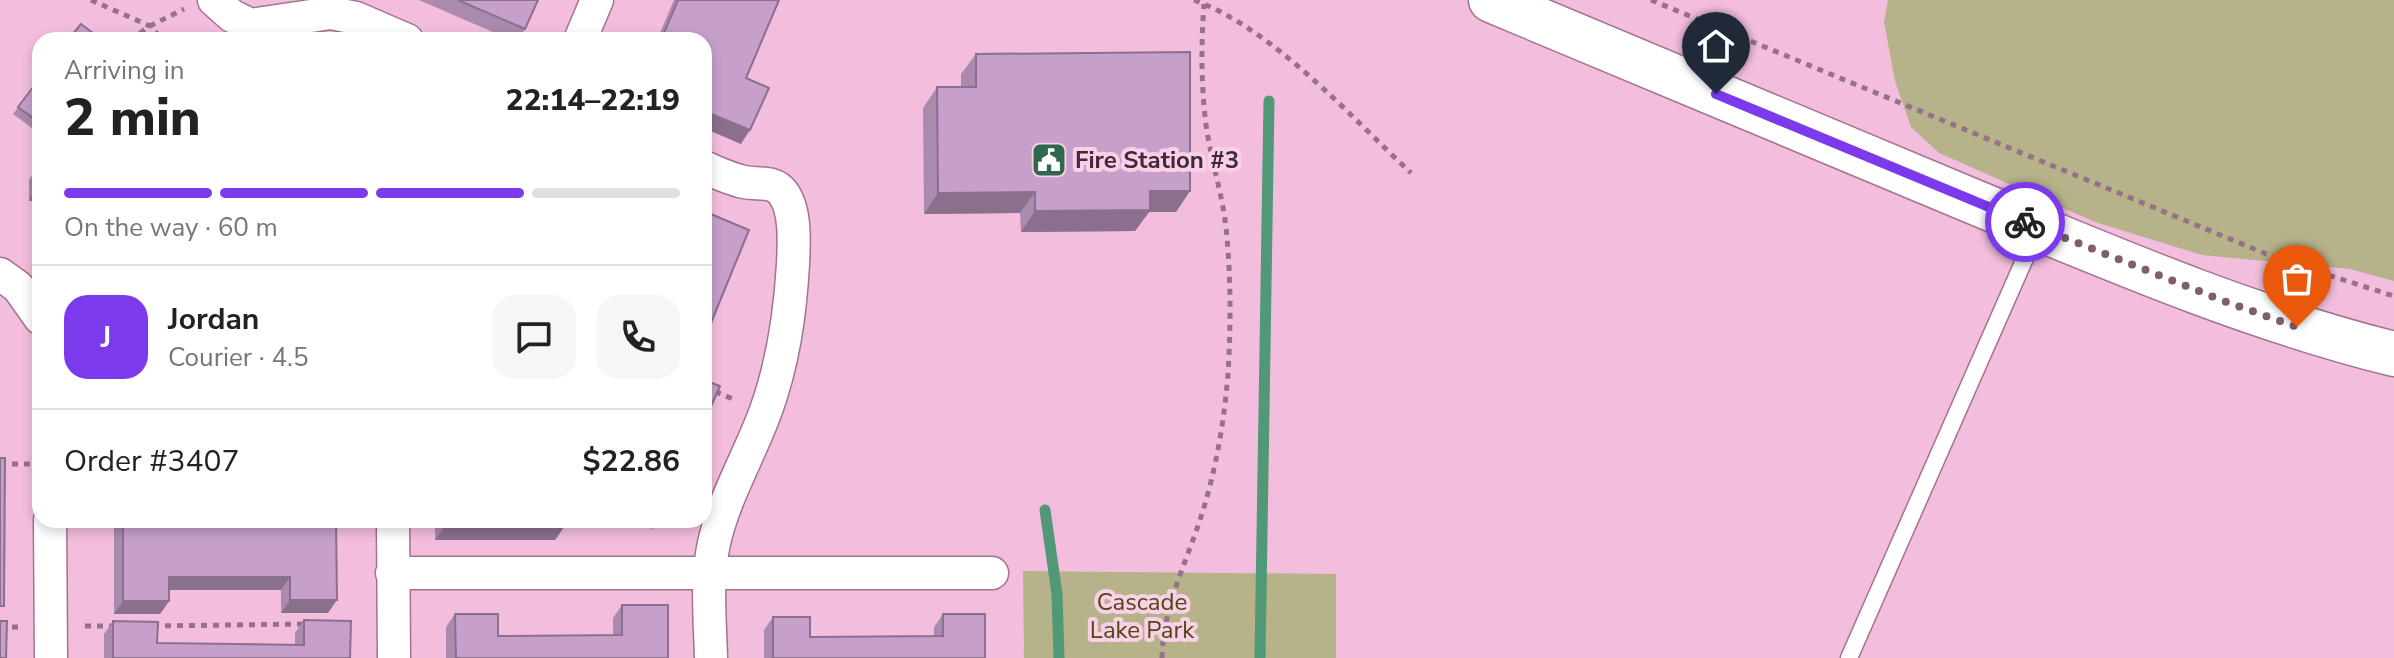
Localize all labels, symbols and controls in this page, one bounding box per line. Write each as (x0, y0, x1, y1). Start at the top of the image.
pin (1682, 12, 1750, 94)
icon: home (1694, 24, 1738, 68)
text: Arriving in (64, 53, 185, 88)
text: 22:14–22:19 (505, 80, 680, 121)
text: 2 min (64, 82, 201, 153)
public building icon: Fire Station #3 (1030, 141, 1068, 179)
place label: Fire Station #3 (1075, 144, 1239, 176)
courier (1985, 182, 2065, 262)
icon: bike (2003, 200, 2047, 244)
text: On the way · 60 m (64, 210, 278, 245)
pin (2263, 245, 2331, 327)
icon: bag (2275, 257, 2319, 301)
button: chat (492, 295, 576, 379)
button: phone (596, 295, 680, 379)
text: Jordan (168, 299, 259, 340)
text: J (101, 317, 111, 358)
text: Courier · 4.5 (168, 340, 309, 375)
text: Order #3407 (64, 441, 239, 482)
text: $22.86 (583, 441, 680, 482)
park label: Cascade Lake Park (1090, 586, 1195, 646)

